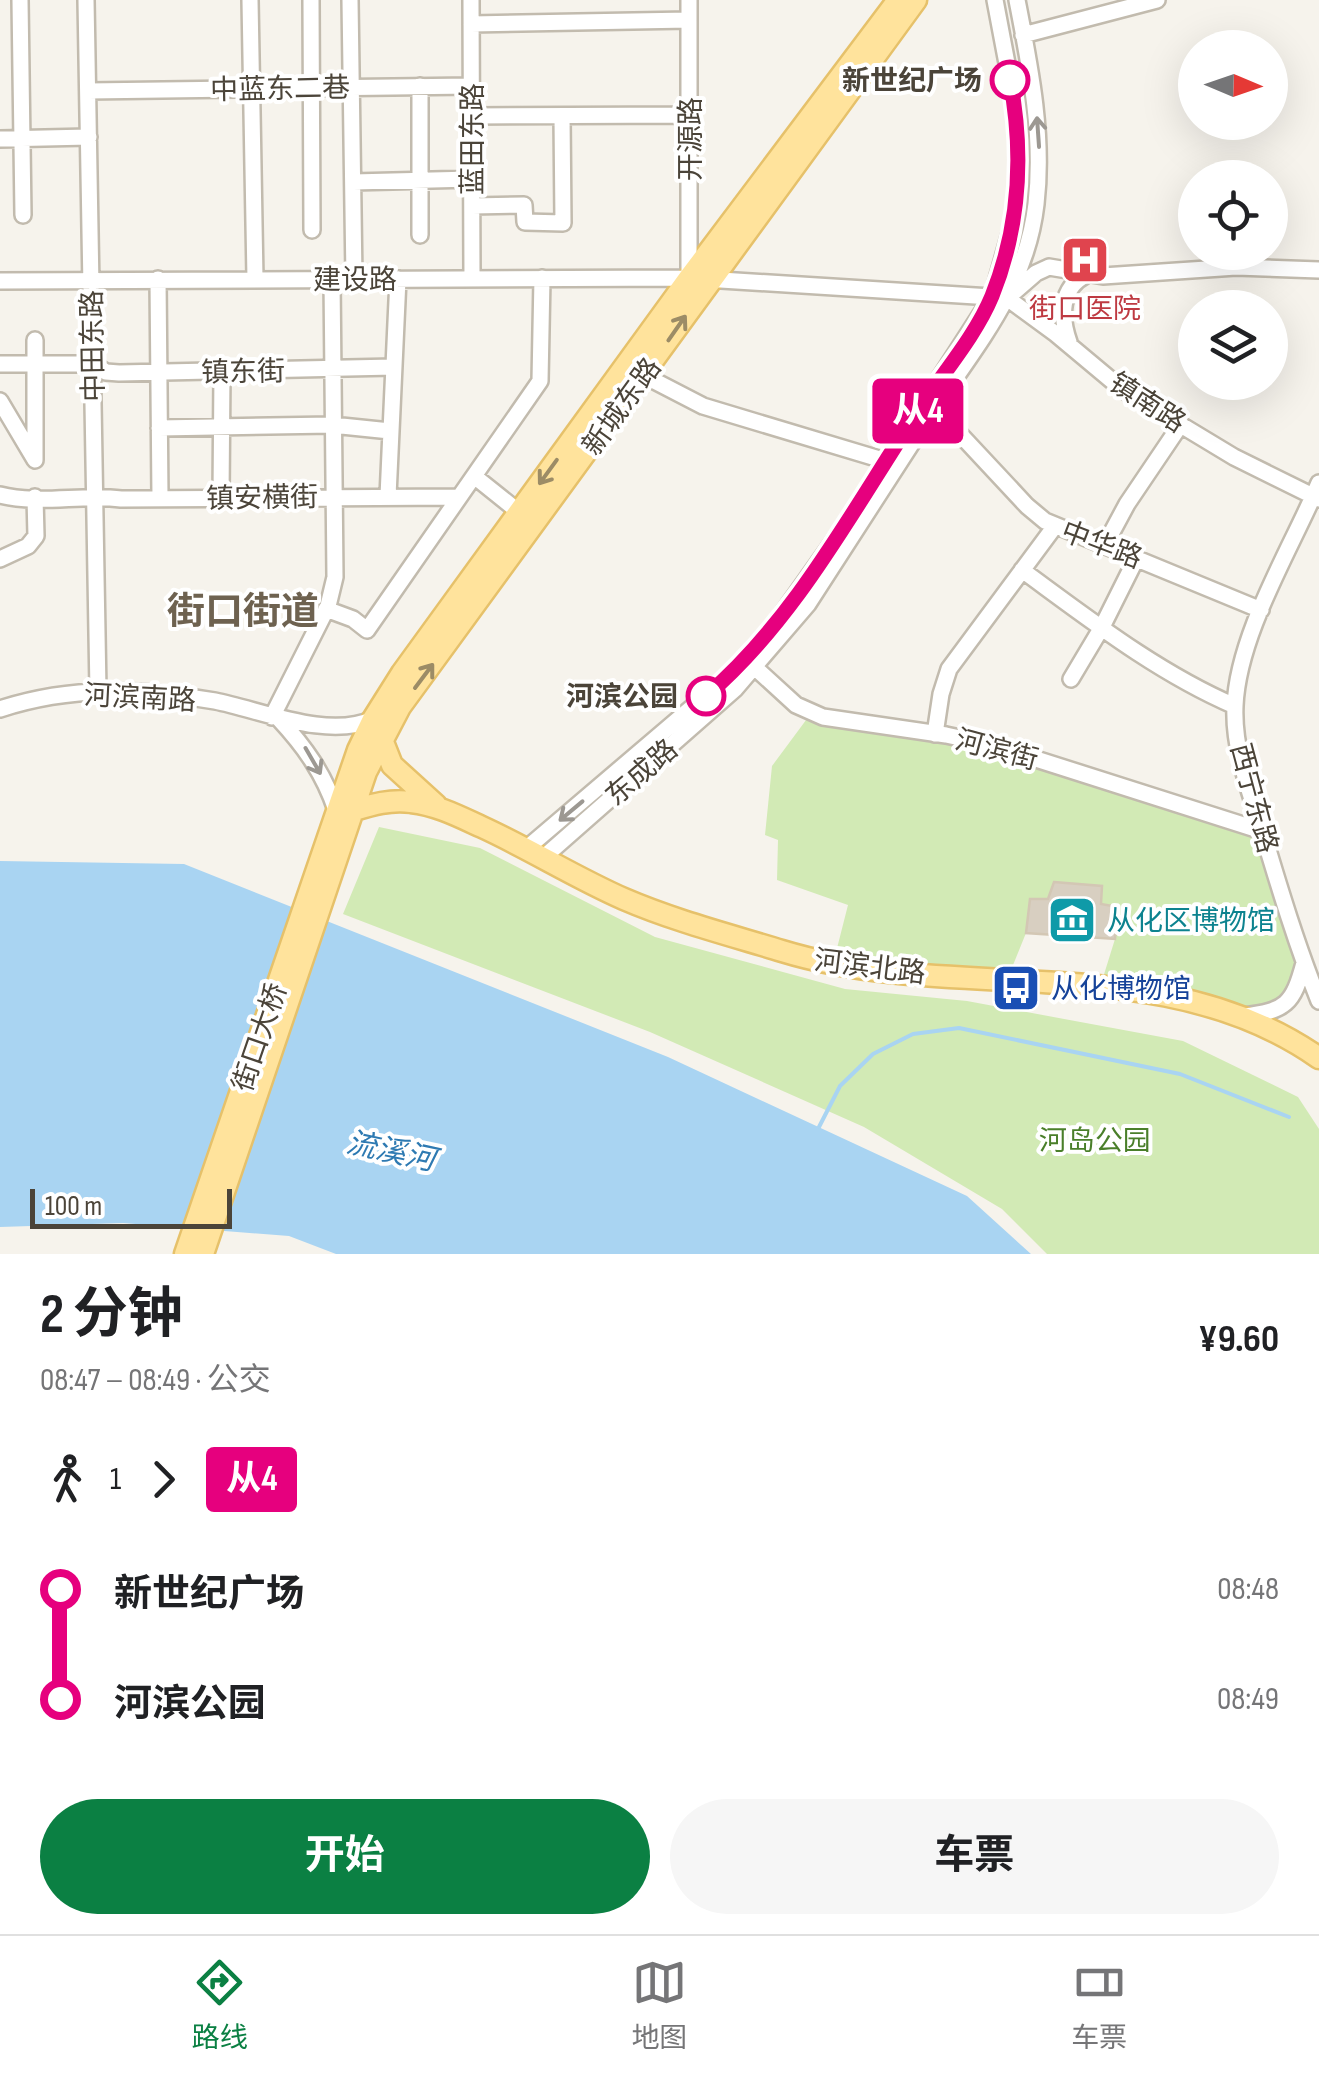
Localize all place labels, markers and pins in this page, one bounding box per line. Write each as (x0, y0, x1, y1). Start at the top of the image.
marker: 新世纪广场 (991, 61, 1029, 99)
place label: 新世纪广场 (842, 65, 982, 98)
hospital icon: 街口医院 (1059, 234, 1111, 286)
place label: 街口医院 (1029, 293, 1141, 326)
marker: 河滨公园 (687, 677, 725, 715)
place label: 河滨公园 (566, 681, 678, 714)
museum icon: 从化区博物馆 (1046, 894, 1098, 946)
place label: 从化区博物馆 (1107, 905, 1275, 938)
bus stop icon: 从化博物馆 (990, 962, 1042, 1014)
place label: 从化博物馆 (1051, 973, 1191, 1006)

